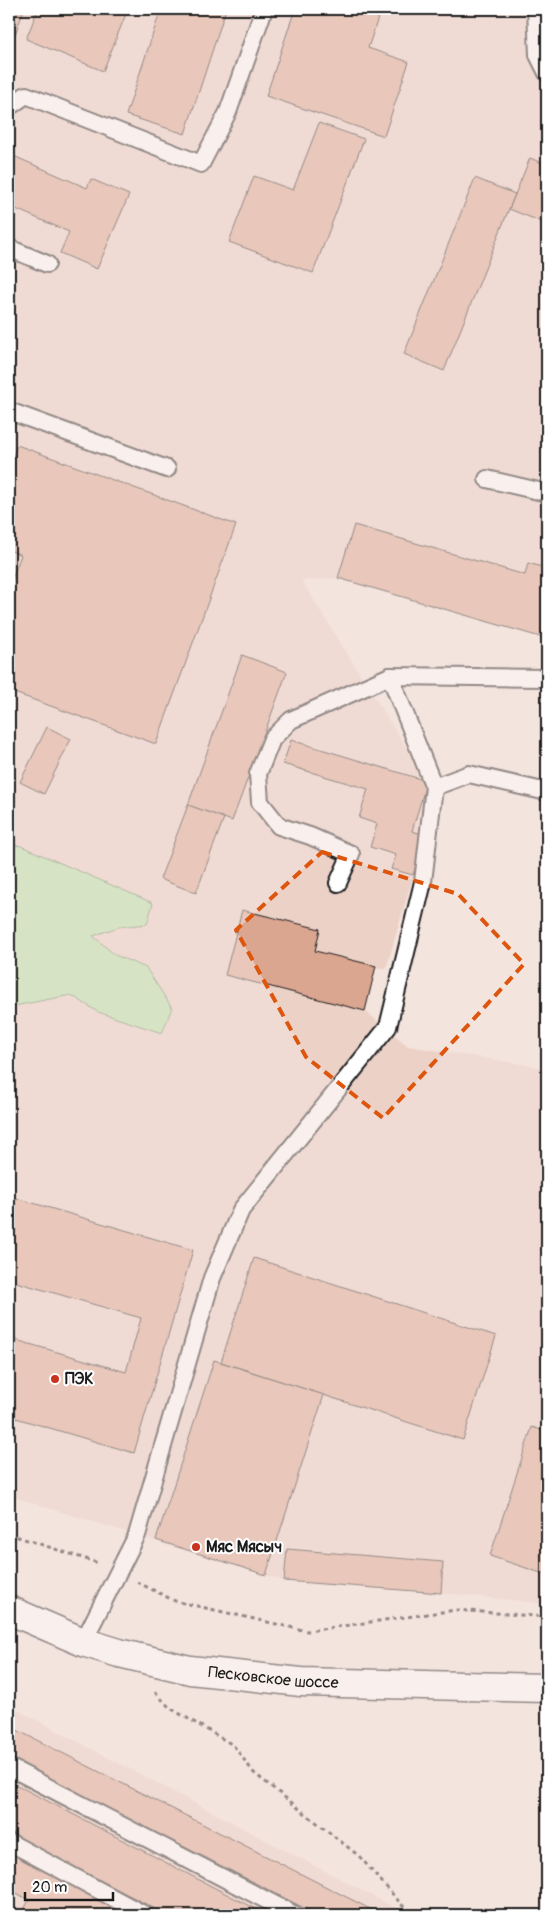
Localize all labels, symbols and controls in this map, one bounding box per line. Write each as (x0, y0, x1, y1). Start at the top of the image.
place label: ПЭК (65, 1369, 93, 1389)
marker: ПЭК (49, 1373, 61, 1385)
place label: Мяс Мясыч (206, 1537, 282, 1557)
marker: Мяс Мясыч (190, 1541, 202, 1553)
street label: Песковское шоссе (207, 1662, 339, 1693)
scale bar (25, 1869, 112, 1901)
text: 20 m (32, 1878, 67, 1897)

